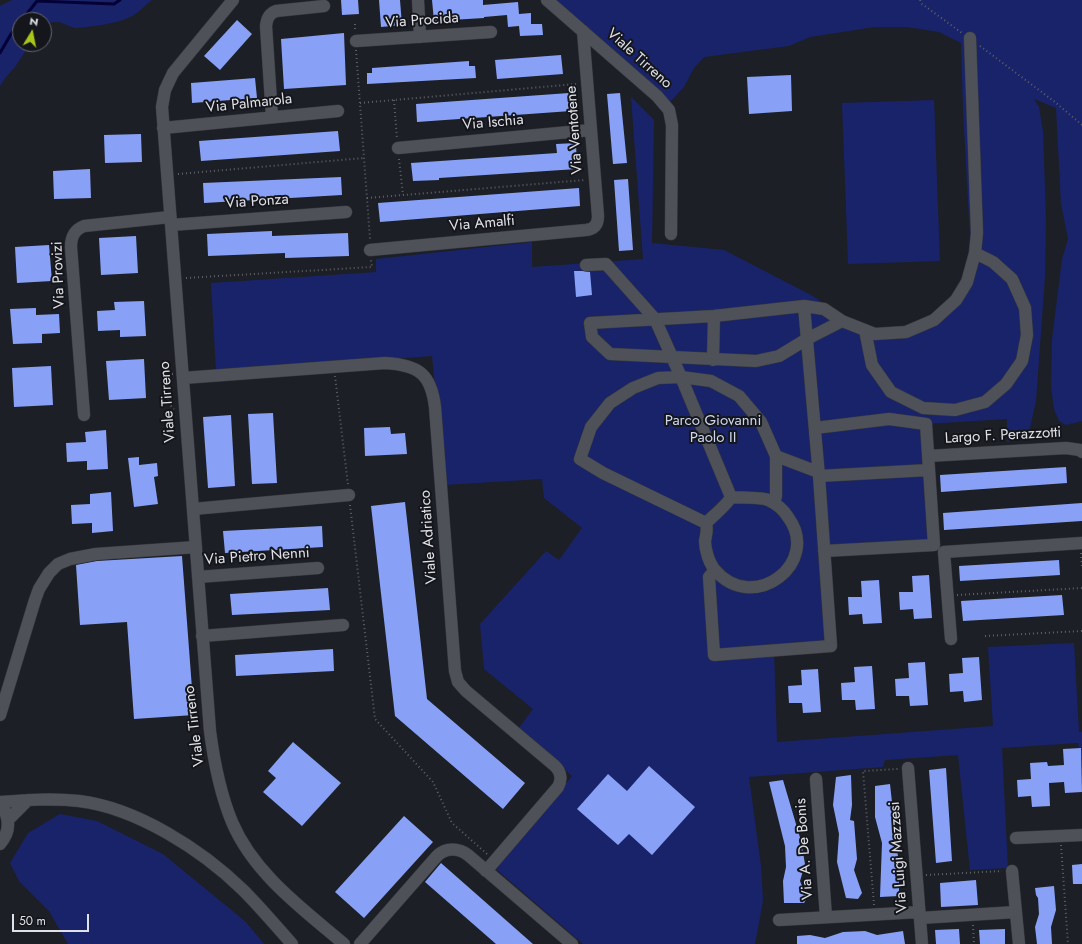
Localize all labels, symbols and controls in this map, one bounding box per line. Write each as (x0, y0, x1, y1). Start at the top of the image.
street label: Via Procida (385, 9, 459, 33)
north arrow (12, 12, 52, 52)
text: N (28, 13, 40, 30)
street label: Viale Tirreno (603, 25, 675, 93)
street label: Via Ventotene (563, 85, 587, 175)
street label: Via Palmarola (205, 91, 293, 117)
street label: Via Ischia (462, 111, 524, 135)
street label: Via Ponza (225, 191, 289, 213)
street label: Via Amalfi (448, 212, 516, 236)
street label: Via Provizi (49, 241, 69, 309)
street label: Viale Tirreno (156, 361, 180, 443)
park label: Parco Giovanni Paolo II (665, 412, 761, 447)
street label: Largo F. Perazzotti (944, 424, 1062, 448)
street label: Viale Adriatico (417, 489, 441, 585)
street label: Via Pietro Nenni (204, 544, 310, 570)
street label: Viale Tirreno (181, 684, 209, 768)
street label: Via A. De Bonis (792, 798, 818, 900)
street label: Via Luigi Mazzesi (886, 801, 912, 913)
scale bar (14, 906, 91, 932)
text: 50 m (19, 912, 46, 930)

